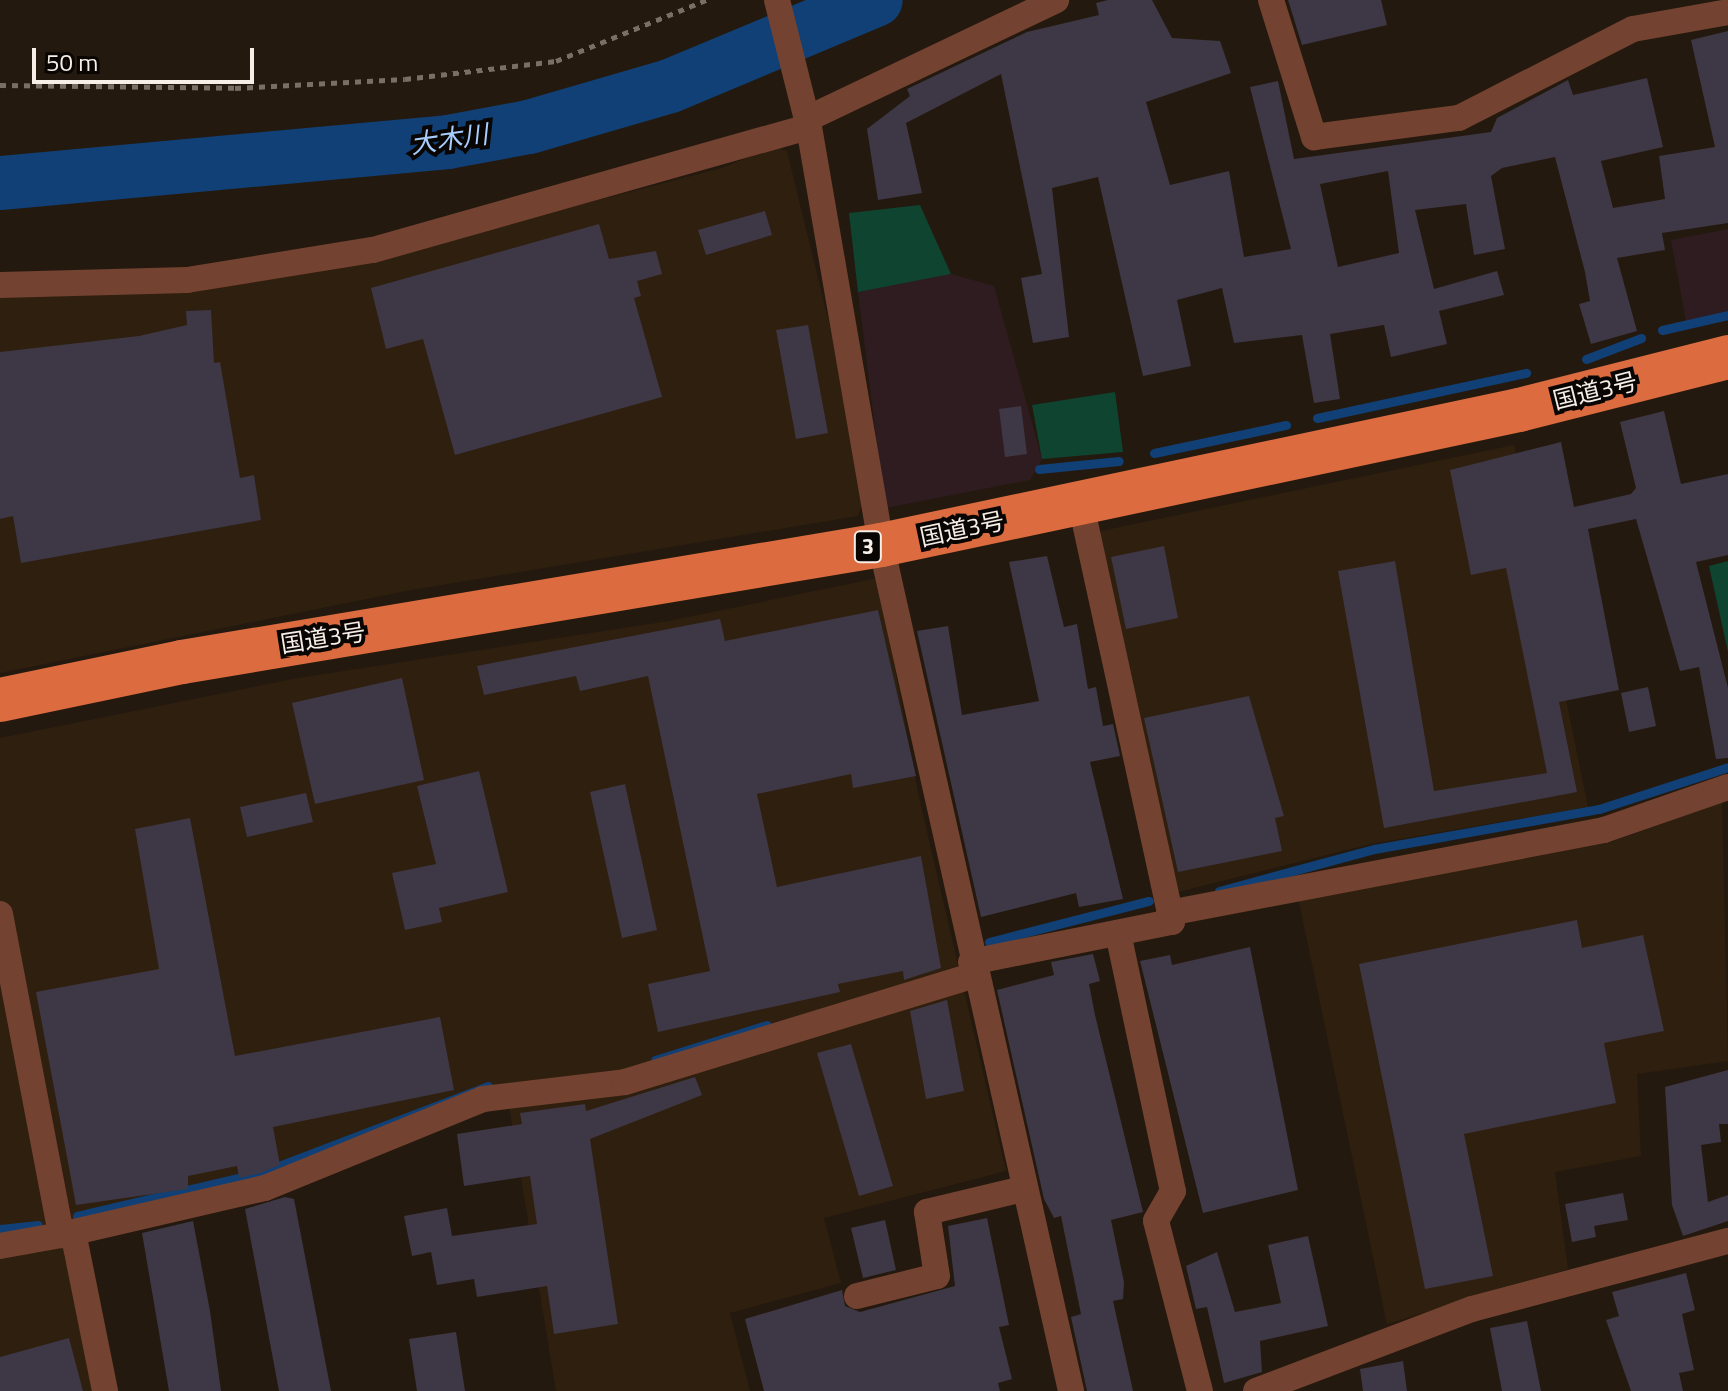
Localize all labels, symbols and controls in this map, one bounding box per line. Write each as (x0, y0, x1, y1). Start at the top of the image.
scale bar (36, 32, 258, 82)
text: 50 m (46, 44, 98, 80)
water label: 大木川 (408, 118, 490, 160)
street label: 国道3号 (1550, 367, 1640, 415)
street label: 国道3号 (917, 506, 1007, 552)
road number: 3 (852, 529, 884, 565)
street label: 国道3号 (279, 617, 367, 659)

